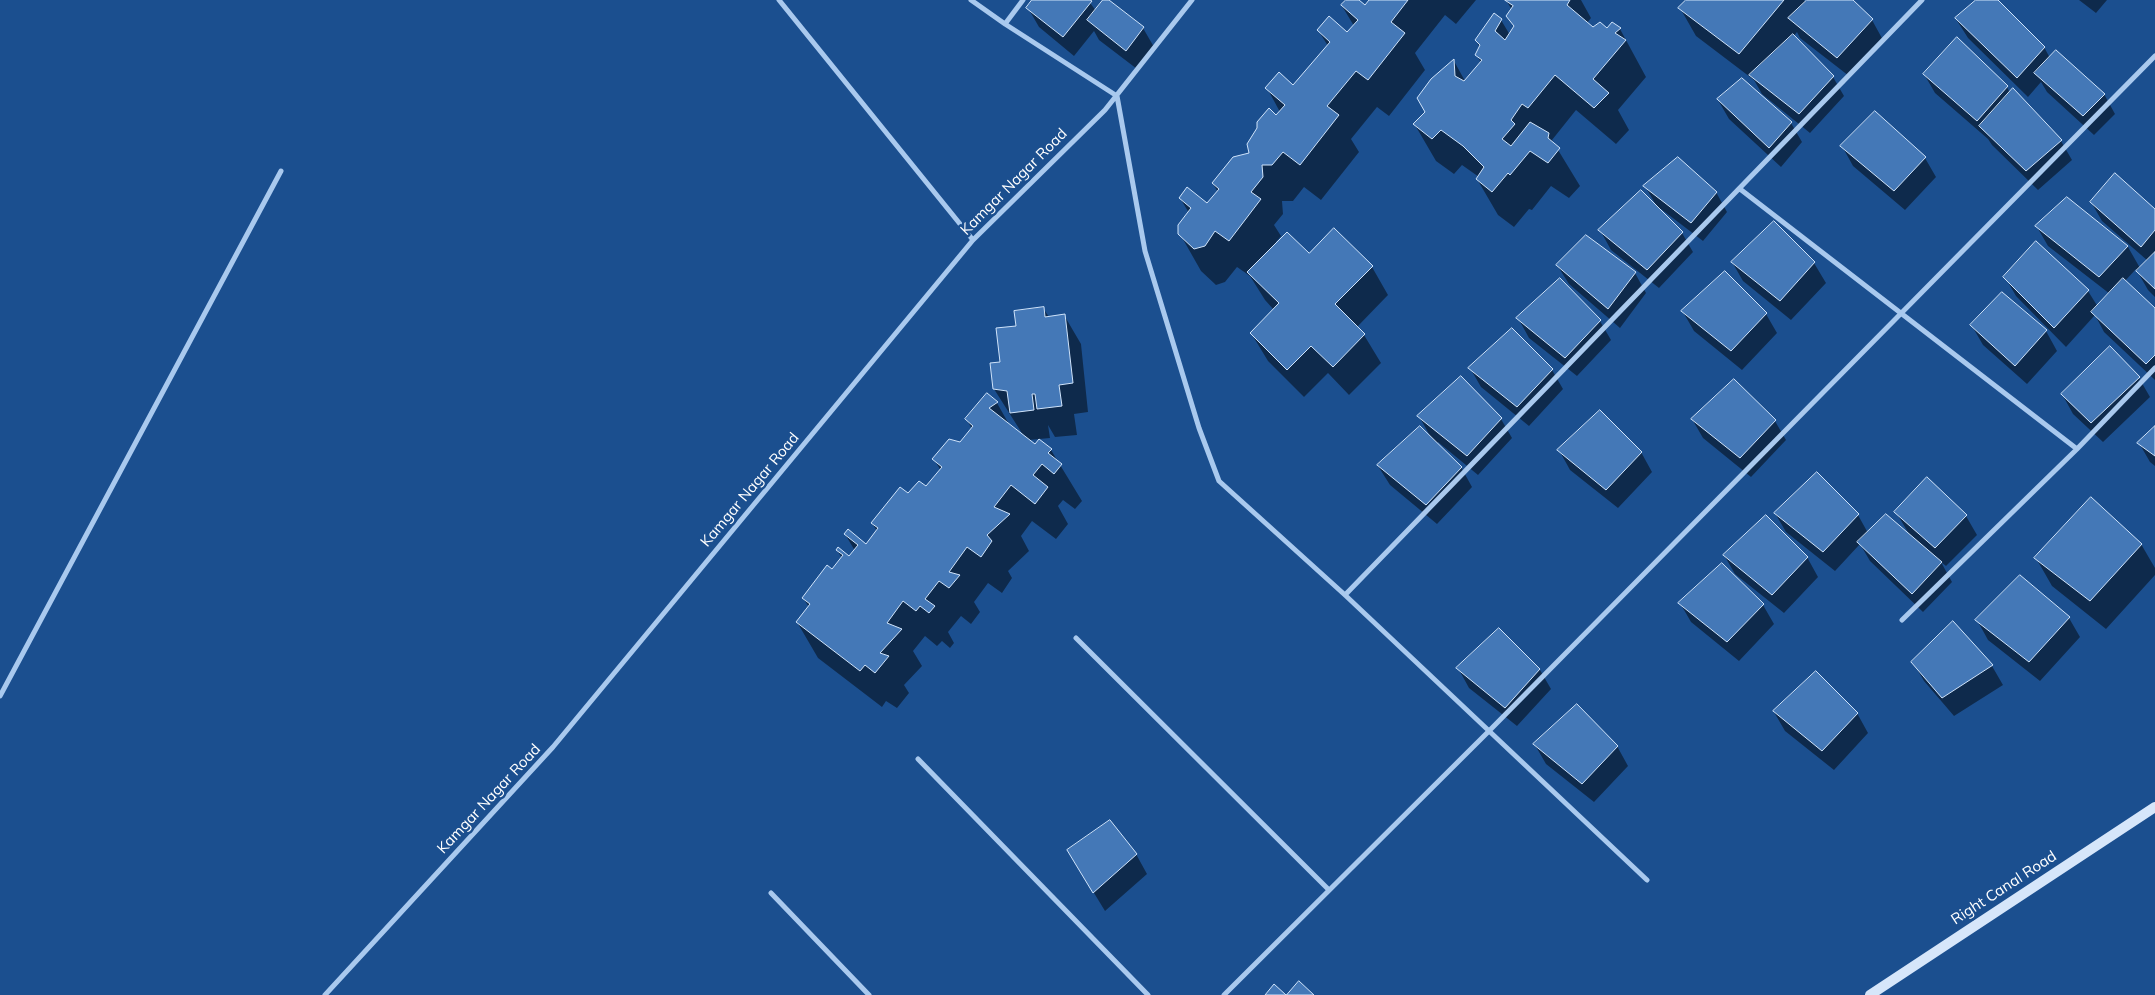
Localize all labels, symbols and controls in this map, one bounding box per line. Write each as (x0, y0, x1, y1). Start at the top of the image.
street label: Kamgar Nagar Road (957, 125, 1071, 239)
street label: Kamgar Nagar Road (697, 429, 803, 551)
street label: Kamgar Nagar Road (433, 740, 545, 858)
street label: Right Canal Road (1948, 847, 2060, 929)

